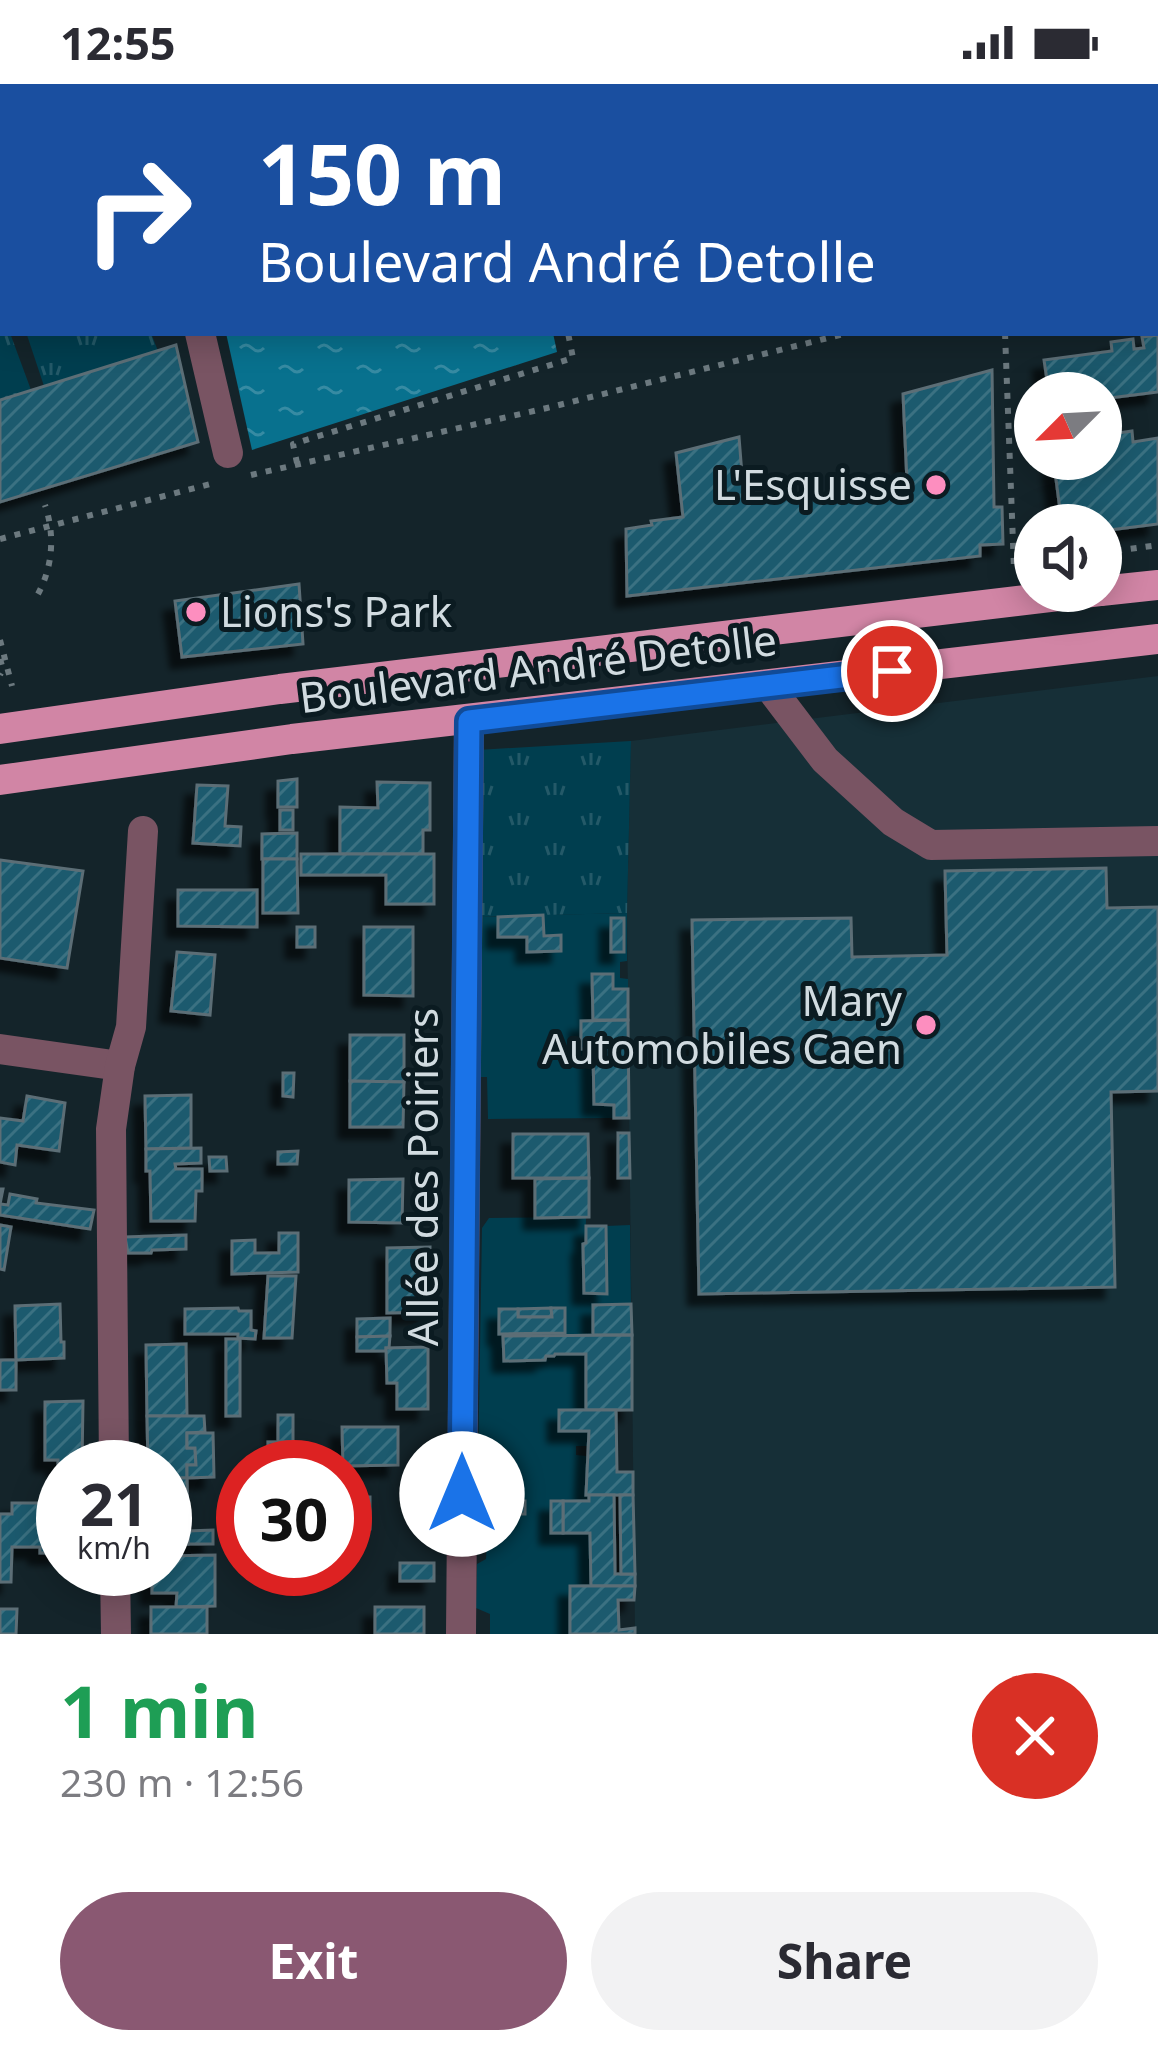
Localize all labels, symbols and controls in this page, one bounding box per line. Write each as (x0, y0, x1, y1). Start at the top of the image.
text: 12:55 (60, 12, 176, 73)
text: 150 m (258, 115, 506, 230)
icon: right (60, 132, 216, 288)
text: Boulevard André Detolle (258, 224, 876, 298)
north arrow (1014, 372, 1122, 480)
map controls (1014, 372, 1122, 612)
place label: L'Esquisse (714, 455, 912, 512)
marker: L'Esquisse (923, 472, 949, 498)
button: sound (1014, 504, 1122, 612)
place label: Lions's Park (220, 582, 453, 639)
marker: Lions's Park (183, 599, 209, 625)
street label: Boulevard André Detolle (296, 610, 780, 725)
pin (841, 620, 943, 722)
icon: arrive (859, 638, 925, 704)
place label: Mary Automobiles Caen (542, 971, 903, 1076)
street label: Allée des Poiriers (393, 1008, 450, 1346)
marker: Mary Automobiles Caen (913, 1012, 939, 1038)
position arrow (399, 1431, 525, 1557)
speed limit sign: 30 (216, 1440, 372, 1596)
text: 21 (80, 1462, 148, 1544)
text: km/h (77, 1527, 151, 1568)
text: 1 min (60, 1661, 258, 1759)
button: close (972, 1673, 1098, 1799)
text: 230 m · 12:56 (60, 1755, 304, 1808)
button: Exit (60, 1892, 567, 2030)
button: Share (591, 1892, 1098, 2030)

